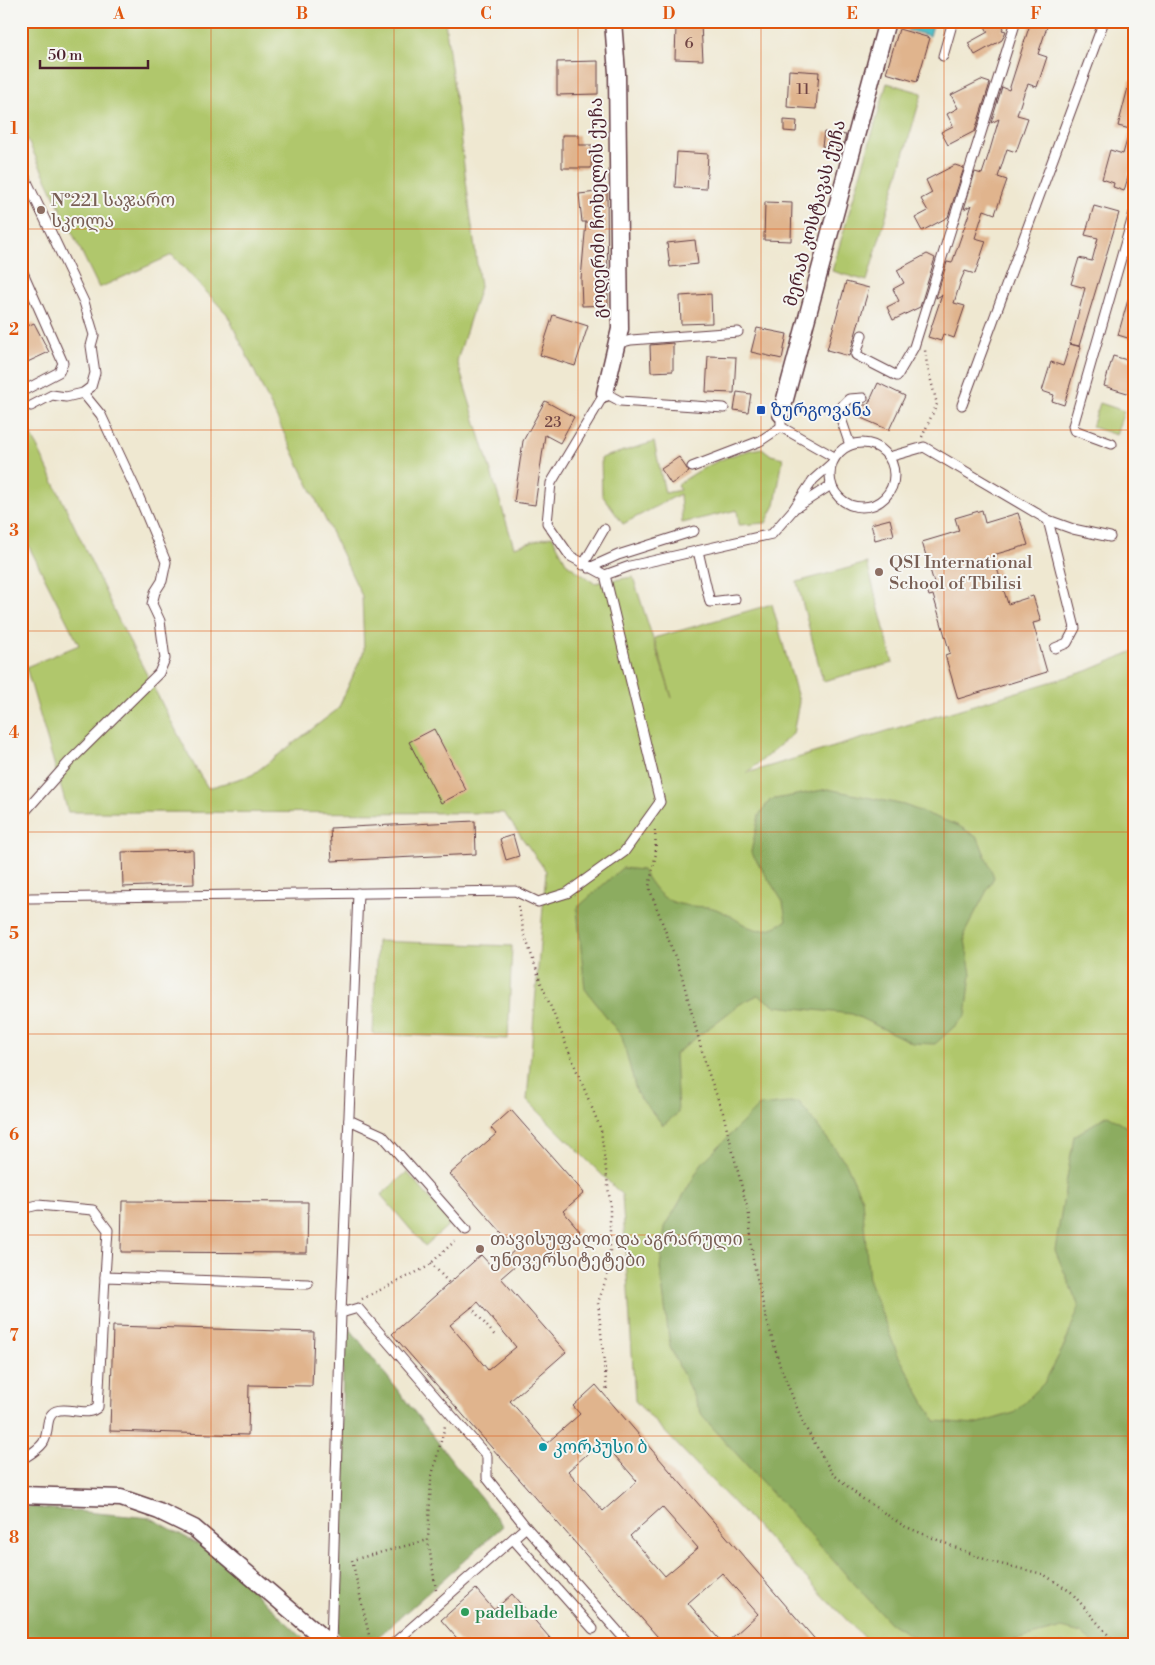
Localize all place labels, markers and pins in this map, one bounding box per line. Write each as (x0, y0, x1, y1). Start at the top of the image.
place label: №221 საჯარო სკოლა (51, 189, 175, 233)
marker: №221 საჯარო სკოლა (35, 204, 47, 216)
place label: ზურგოვანა (771, 399, 871, 422)
marker: ზურგოვანა (755, 404, 767, 416)
place label: QSI International School of Tbilisi (889, 551, 1033, 595)
marker: QSI International School of Tbilisi (873, 566, 885, 578)
place label: თავისუფალი და აგრარული უნივერსიტეტები (490, 1228, 743, 1272)
marker: თავისუფალი და აგრარული უნივერსიტეტები (474, 1243, 486, 1255)
place label: კორპუსი ბ (553, 1436, 648, 1459)
marker: კორპუსი ბ (537, 1441, 549, 1453)
place label: padelbade (475, 1601, 558, 1624)
marker: padelbade (459, 1606, 471, 1618)

